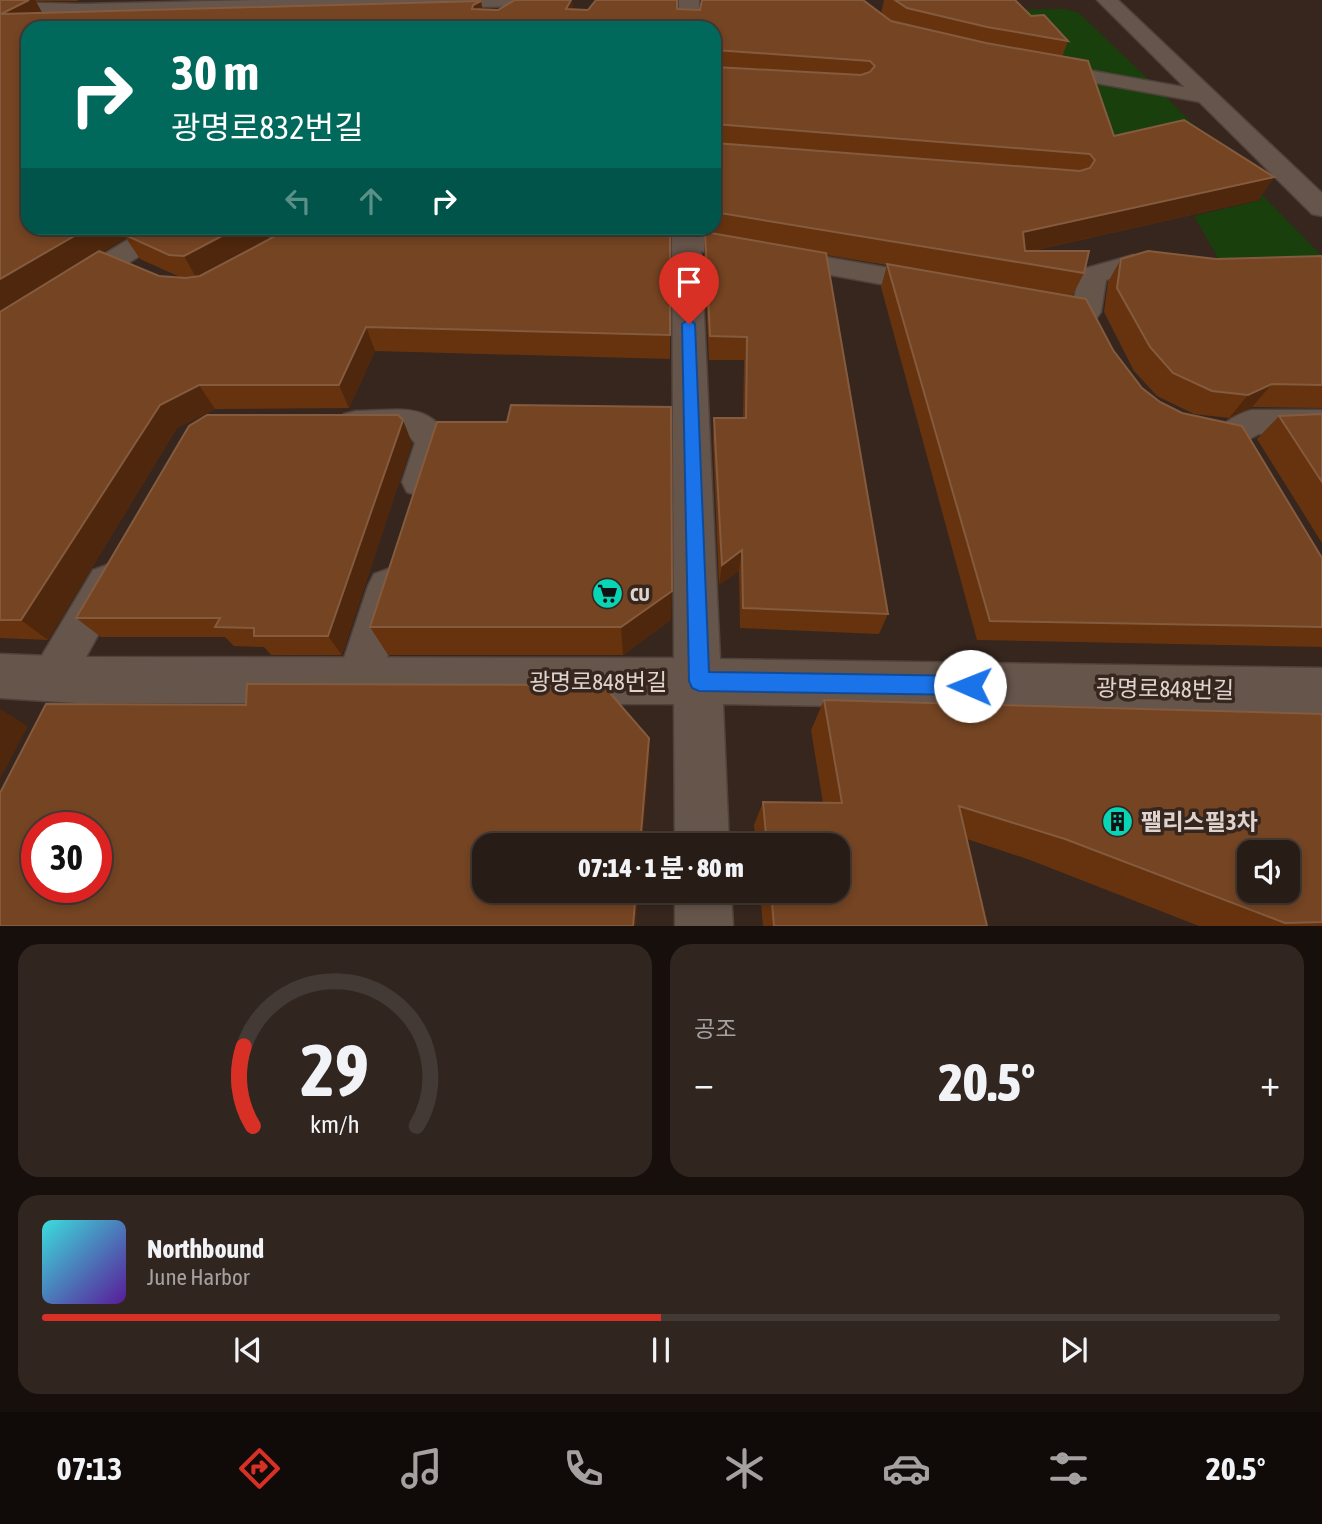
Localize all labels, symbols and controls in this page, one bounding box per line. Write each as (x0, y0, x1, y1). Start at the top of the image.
text: 30 m (171, 44, 259, 100)
icon: right (56, 49, 147, 140)
text: 광명로832번길 (171, 109, 363, 146)
icon: left (279, 182, 317, 220)
icon: ahead (352, 182, 390, 220)
icon: right (425, 182, 463, 220)
pin (659, 252, 719, 324)
icon: arrive (670, 263, 708, 301)
supermarket icon: CU (590, 577, 624, 611)
place label: CU (630, 583, 650, 605)
position arrow (933, 649, 1007, 723)
street label: 광명로848번길 (529, 669, 667, 695)
street label: 광명로848번길 (1096, 675, 1234, 703)
building icon: 팰리스필3차 (1101, 805, 1135, 839)
place label: 팰리스필3차 (1141, 809, 1258, 835)
speed limit sign: 30 (21, 812, 112, 903)
map controls (1237, 840, 1300, 903)
button: sound (1237, 840, 1300, 903)
text: 07:14 · 1 분 · 80 m (578, 853, 744, 883)
text: 공조 (694, 1016, 736, 1042)
text: 29 (301, 1029, 369, 1112)
text: 20.5° (939, 1052, 1035, 1112)
text: − (694, 1061, 714, 1104)
text: + (1260, 1061, 1280, 1104)
text: km/h (310, 1110, 360, 1138)
text: Northbound (147, 1234, 264, 1264)
text: June Harbor (147, 1264, 250, 1290)
icon: previous (229, 1331, 267, 1369)
icon: pause (642, 1331, 680, 1369)
icon: next (1055, 1331, 1093, 1369)
icon: directions (235, 1444, 284, 1493)
icon: music (397, 1444, 446, 1493)
icon: phone (559, 1444, 608, 1493)
icon: climate (720, 1444, 769, 1493)
icon: car (882, 1444, 931, 1493)
icon: filters (1044, 1444, 1093, 1493)
text: 07:13 (56, 1450, 122, 1487)
text: 20.5° (1206, 1450, 1265, 1487)

